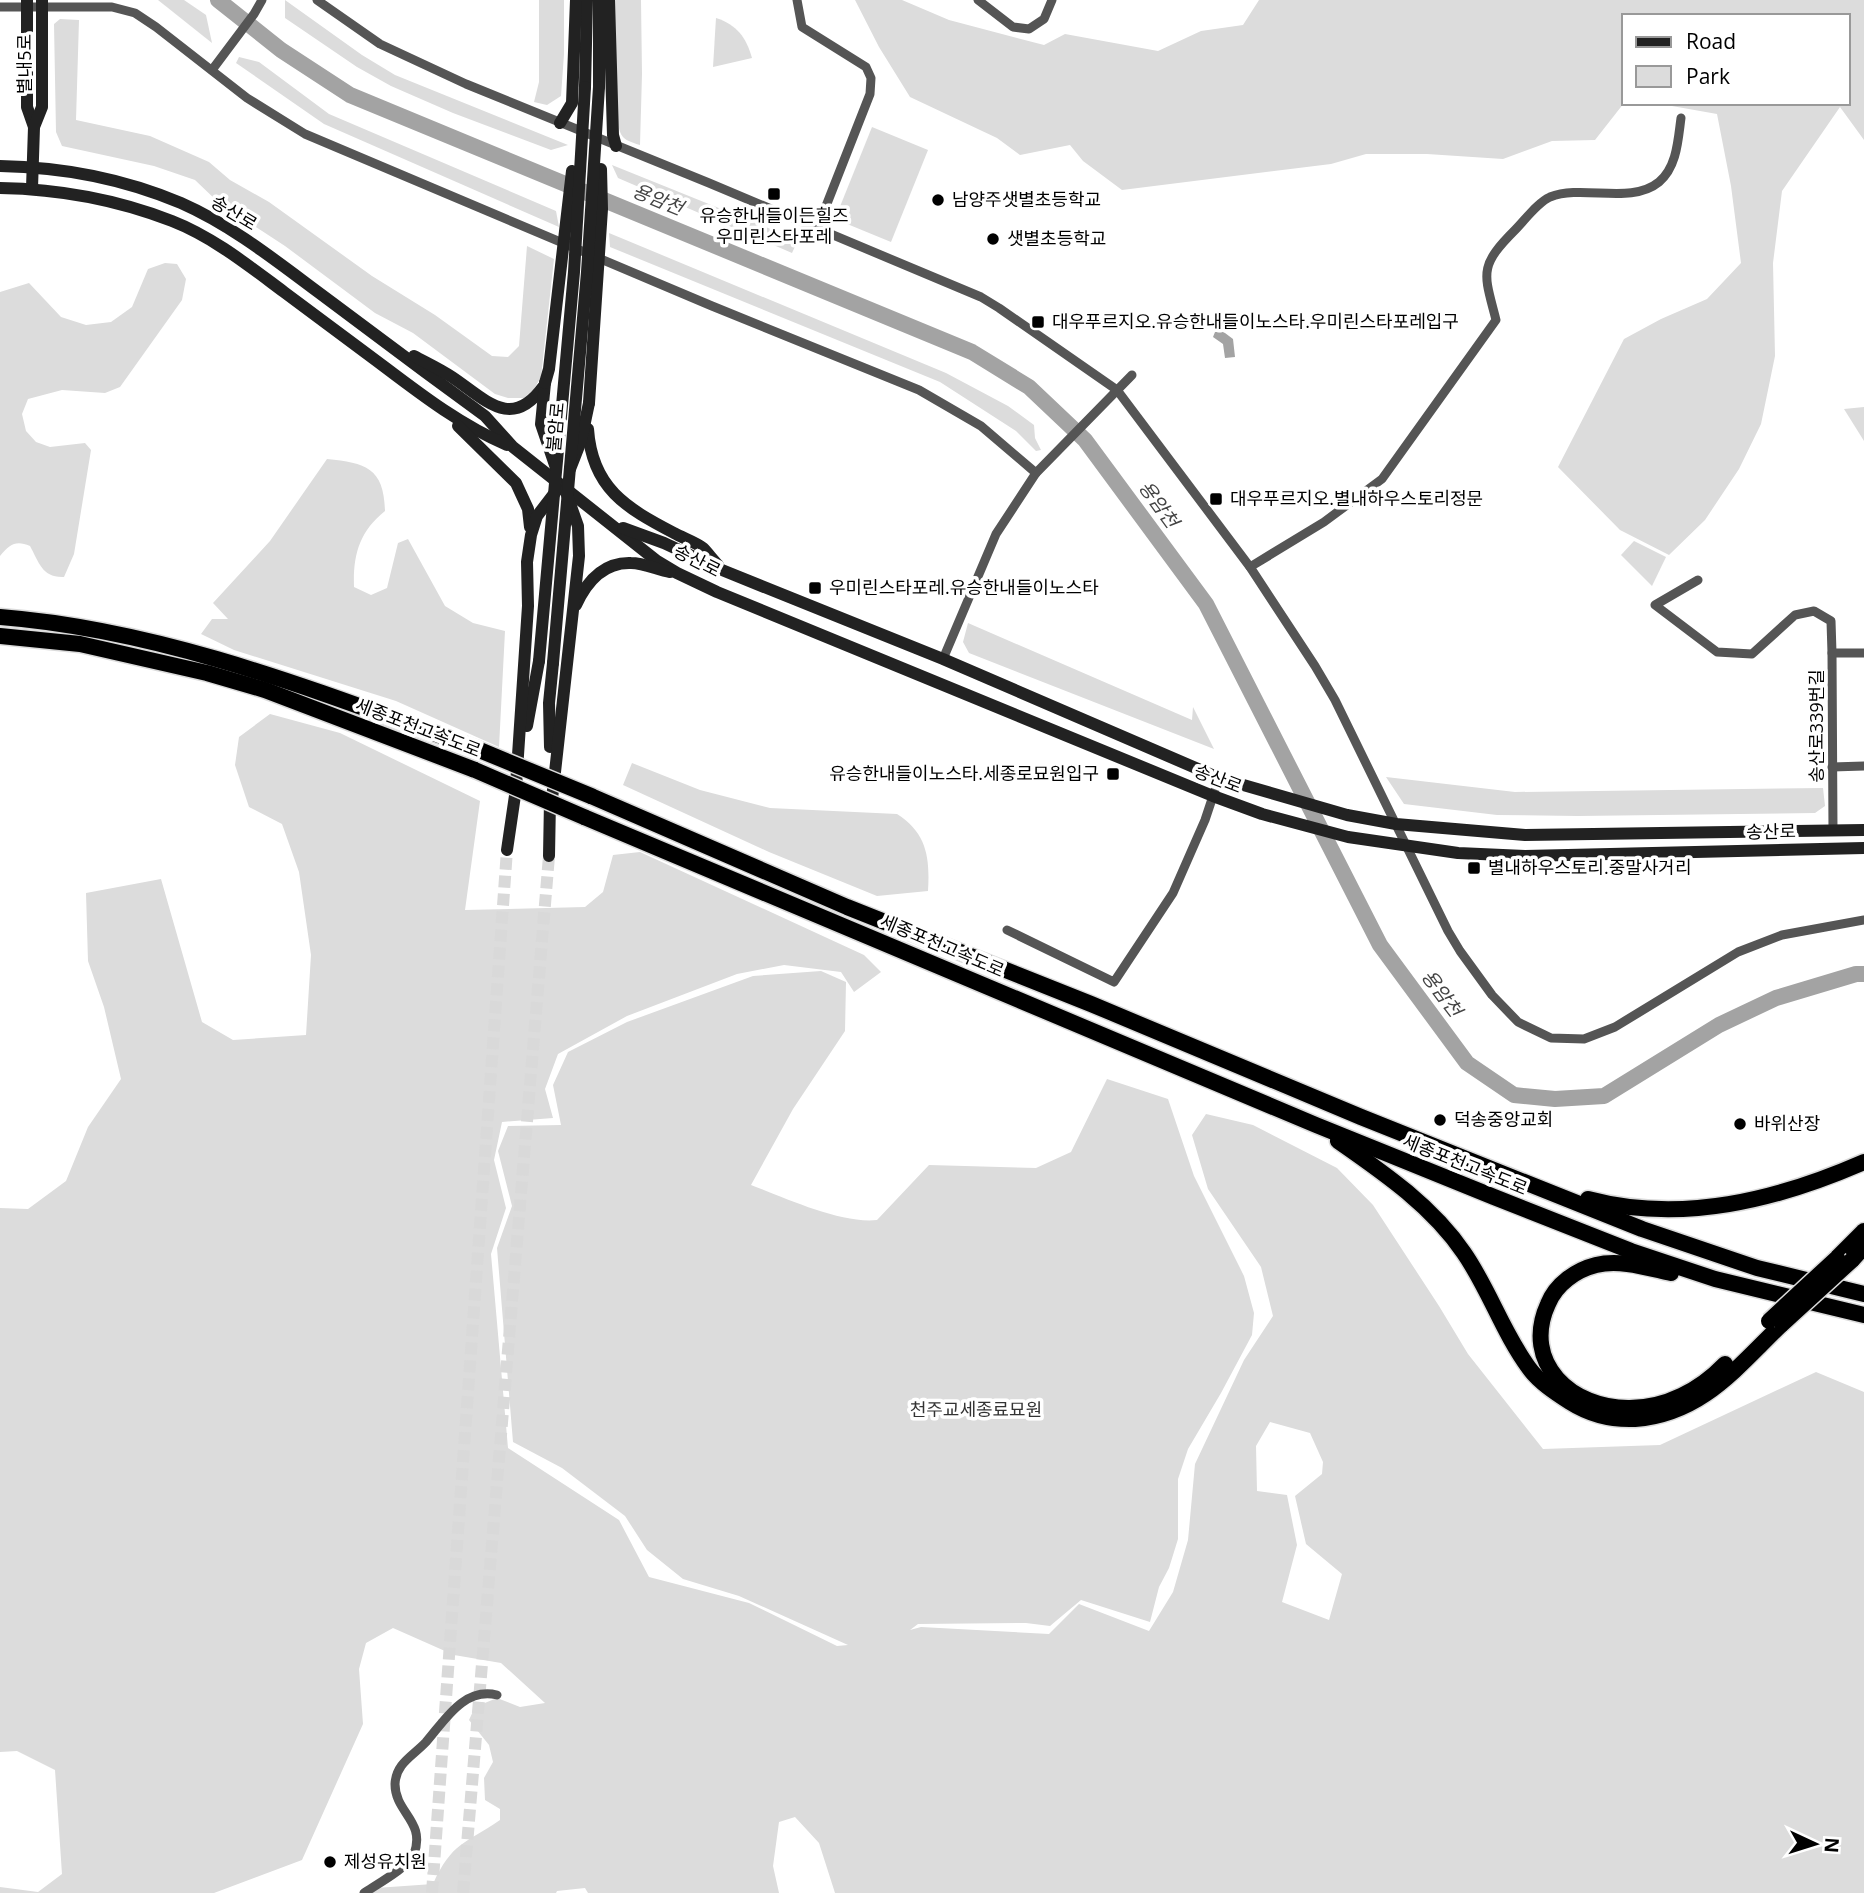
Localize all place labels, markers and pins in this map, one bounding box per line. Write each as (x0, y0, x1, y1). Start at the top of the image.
marker: 유승한내들이든힐즈 우미린스타포레 (766, 186, 782, 202)
place label: 남양주샛별초등학교 (952, 187, 1101, 211)
marker: 남양주샛별초등학교 (930, 192, 946, 208)
place label: 유승한내들이든힐즈 우미린스타포레 (699, 203, 849, 248)
place label: 샛별초등학교 (1007, 226, 1106, 250)
marker: 샛별초등학교 (985, 231, 1001, 247)
place label: 대우푸르지오.유승한내들이노스타.우미린스타포레입구 (1052, 309, 1459, 333)
marker: 대우푸르지오.유승한내들이노스타.우미린스타포레입구 (1030, 314, 1046, 330)
place label: 대우푸르지오.별내하우스토리정문 (1230, 486, 1483, 510)
marker: 대우푸르지오.별내하우스토리정문 (1208, 491, 1224, 507)
place label: 우미린스타포레.유승한내들이노스타 (829, 575, 1099, 599)
marker: 우미린스타포레.유승한내들이노스타 (807, 580, 823, 596)
place label: 유승한내들이노스타.세종로묘원입구 (829, 761, 1099, 785)
marker: 유승한내들이노스타.세종로묘원입구 (1105, 766, 1121, 782)
place label: 별내하우스토리.중말사거리 (1488, 855, 1691, 879)
marker: 별내하우스토리.중말사거리 (1466, 860, 1482, 876)
place label: 덕송중앙교회 (1454, 1107, 1553, 1131)
place label: 바위산장 (1754, 1111, 1820, 1135)
marker: 덕송중앙교회 (1432, 1112, 1448, 1128)
marker: 바위산장 (1732, 1116, 1748, 1132)
place label: 제성유치원 (344, 1849, 427, 1873)
marker: 제성유치원 (322, 1854, 338, 1870)

